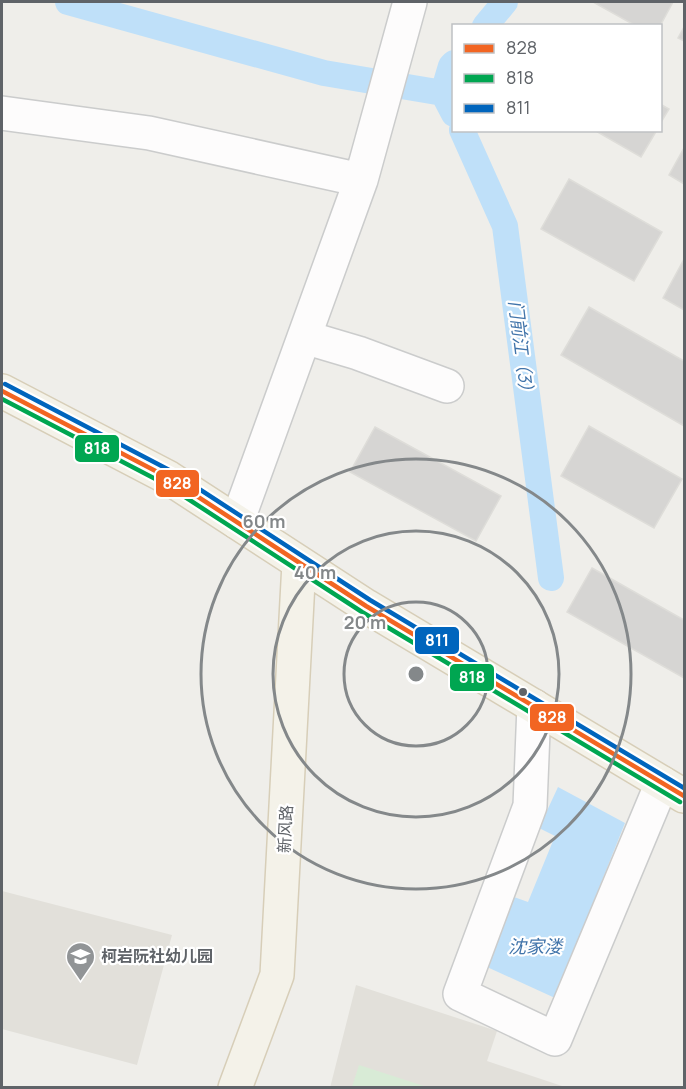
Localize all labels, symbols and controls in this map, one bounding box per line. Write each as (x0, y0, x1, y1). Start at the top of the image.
legend (452, 24, 662, 132)
text: 828 (506, 35, 537, 59)
text: 818 (506, 65, 534, 89)
text: 811 (506, 95, 531, 119)
water label: 门前江（3） (504, 299, 540, 401)
line badge: 818 (74, 434, 120, 463)
text: 818 (84, 437, 110, 459)
line badge: 828 (155, 469, 200, 498)
text: 828 (162, 472, 192, 494)
text: 60 m (243, 509, 285, 533)
text: 40 m (294, 560, 336, 584)
text: 20 m (344, 610, 386, 634)
line badge: 811 (414, 626, 460, 655)
text: 811 (425, 629, 449, 651)
line badge: 818 (449, 663, 495, 692)
centre of rings (406, 664, 426, 684)
text: 818 (459, 666, 485, 688)
unlabelled marker (517, 686, 529, 698)
line badge: 828 (529, 703, 575, 732)
text: 828 (537, 706, 567, 728)
street label: 新风路 (273, 804, 297, 854)
water label: 沈家溇 (508, 934, 564, 958)
school or university icon: 柯岩阮社幼儿园 (64, 940, 96, 982)
place label: 柯岩阮社幼儿园 (101, 945, 213, 967)

